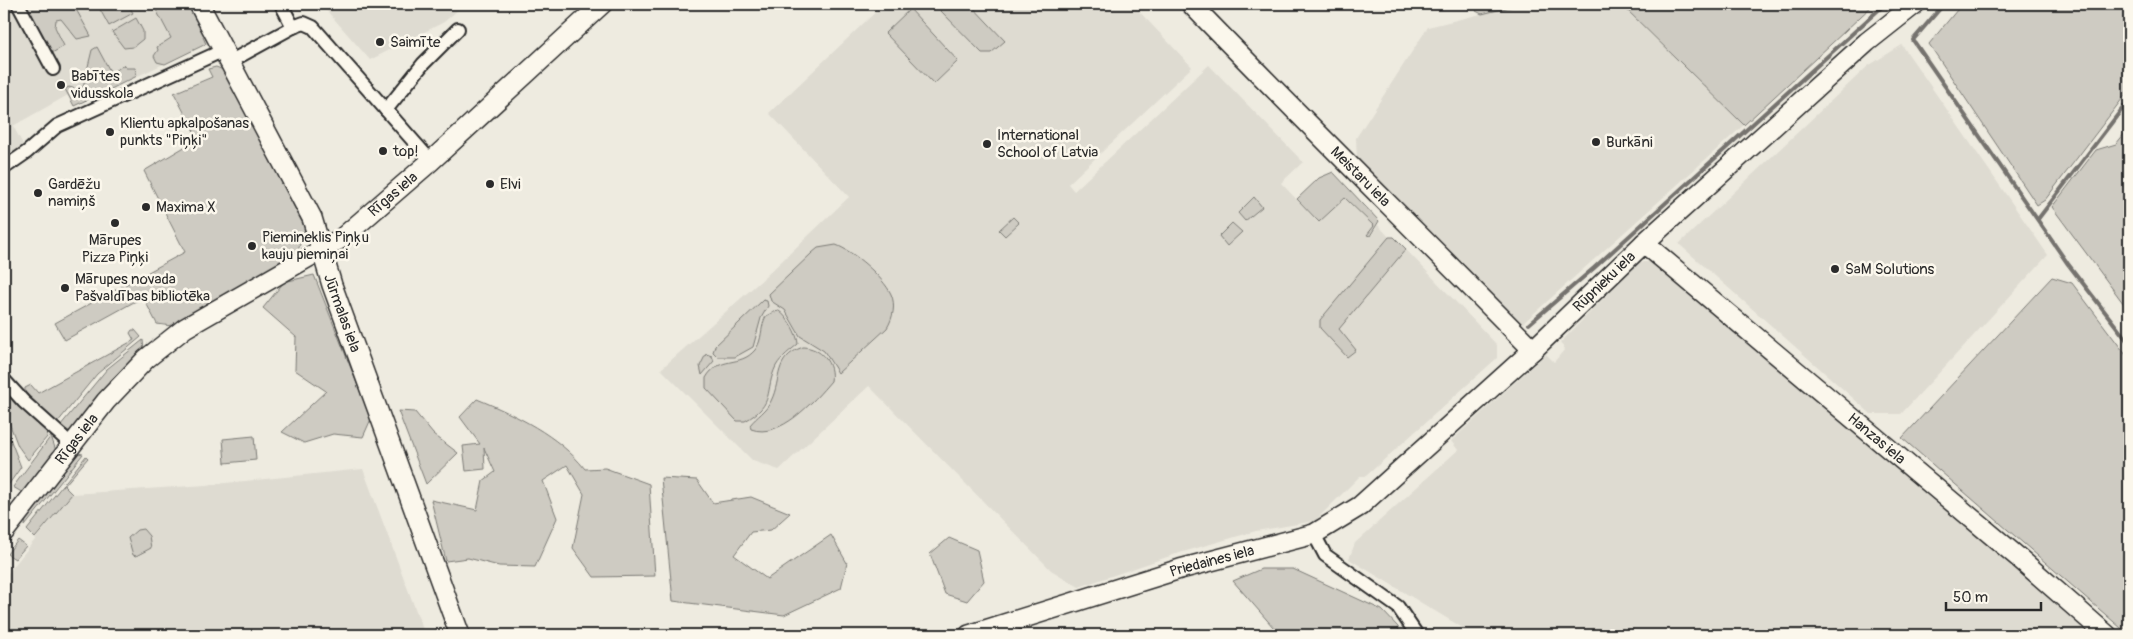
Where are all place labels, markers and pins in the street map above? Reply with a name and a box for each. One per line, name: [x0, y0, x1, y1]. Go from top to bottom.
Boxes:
place label: Saimīte: [390, 33, 441, 52]
marker: Saimīte: [374, 36, 386, 48]
place label: Babītes vidusskola: [70, 67, 134, 103]
marker: Babītes vidusskola: [55, 79, 67, 91]
place label: Klientu apkalpošanas punkts "Piņķi": [120, 114, 249, 150]
marker: Klientu apkalpošanas punkts "Piņķi": [104, 126, 116, 138]
place label: International School of Latvia: [997, 126, 1098, 162]
place label: Burkāni: [1606, 133, 1653, 152]
marker: Burkāni: [1590, 136, 1602, 148]
marker: International School of Latvia: [981, 138, 993, 150]
place label: top!: [392, 142, 419, 161]
marker: top!: [377, 145, 389, 157]
place label: Gardēžu namiņš: [48, 175, 101, 211]
place label: Elvi: [500, 175, 521, 194]
marker: Elvi: [484, 178, 496, 190]
marker: Gardēžu namiņš: [32, 187, 44, 199]
place label: Maxima X: [156, 198, 216, 217]
marker: Maxima X: [140, 201, 152, 213]
marker: Mārupes Pizza Piņķi: [109, 217, 121, 229]
place label: Piemineklis Piņķu kauju piemiņai: [262, 228, 369, 264]
place label: Mārupes Pizza Piņķi: [82, 231, 149, 267]
marker: Piemineklis Piņķu kauju piemiņai: [246, 240, 258, 252]
place label: SaM Solutions: [1845, 260, 1935, 279]
marker: SaM Solutions: [1829, 263, 1841, 275]
place label: Mārupes novada Pašvaldības bibliotēka: [75, 270, 210, 306]
marker: Mārupes novada Pašvaldības bibliotēka: [59, 282, 71, 294]

